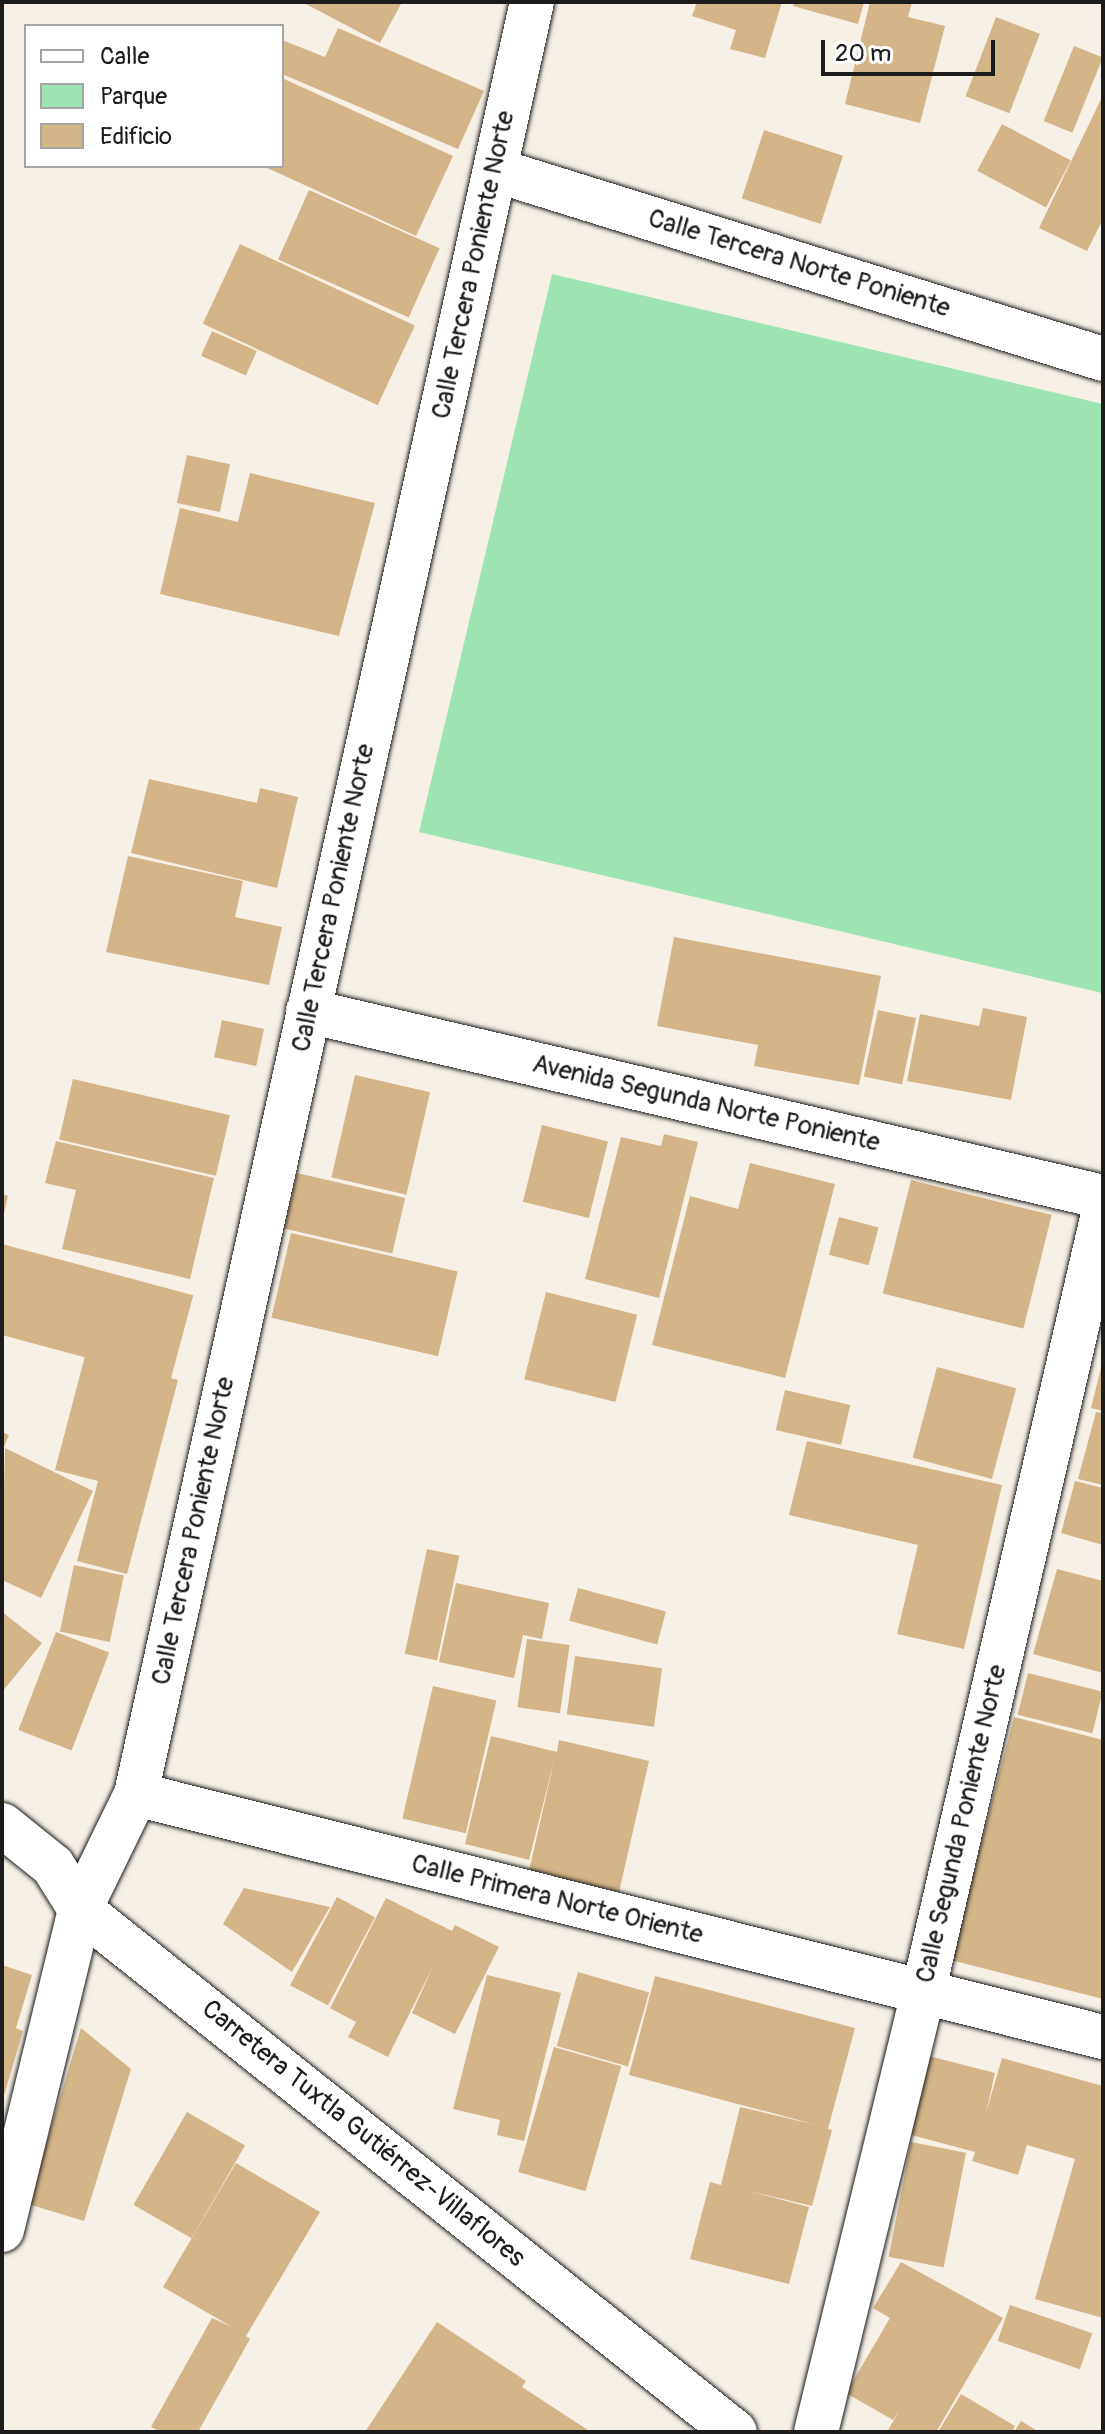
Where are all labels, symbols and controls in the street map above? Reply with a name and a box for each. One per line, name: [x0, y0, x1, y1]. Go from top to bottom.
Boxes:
legend: [24, 24, 284, 168]
scale bar: [825, 24, 999, 74]
text: 20 m: [835, 39, 891, 68]
text: Calle: [100, 42, 149, 71]
text: Parque: [100, 82, 167, 111]
street label: Calle Tercera Poniente Norte: [426, 108, 522, 422]
text: Edificio: [100, 122, 172, 151]
street label: Calle Tercera Norte Poniente: [644, 203, 954, 325]
street label: Calle Tercera Poniente Norte: [286, 741, 382, 1055]
street label: Avenida Segunda Norte Poniente: [529, 1049, 883, 1159]
street label: Calle Tercera Poniente Norte: [146, 1374, 242, 1688]
street label: Calle Segunda Poniente Norte: [910, 1662, 1014, 1986]
street label: Calle Primera Norte Oriente: [408, 1849, 706, 1951]
street label: Carretera Tuxtla Gutiérrez-Villaflores: [195, 1994, 531, 2274]

